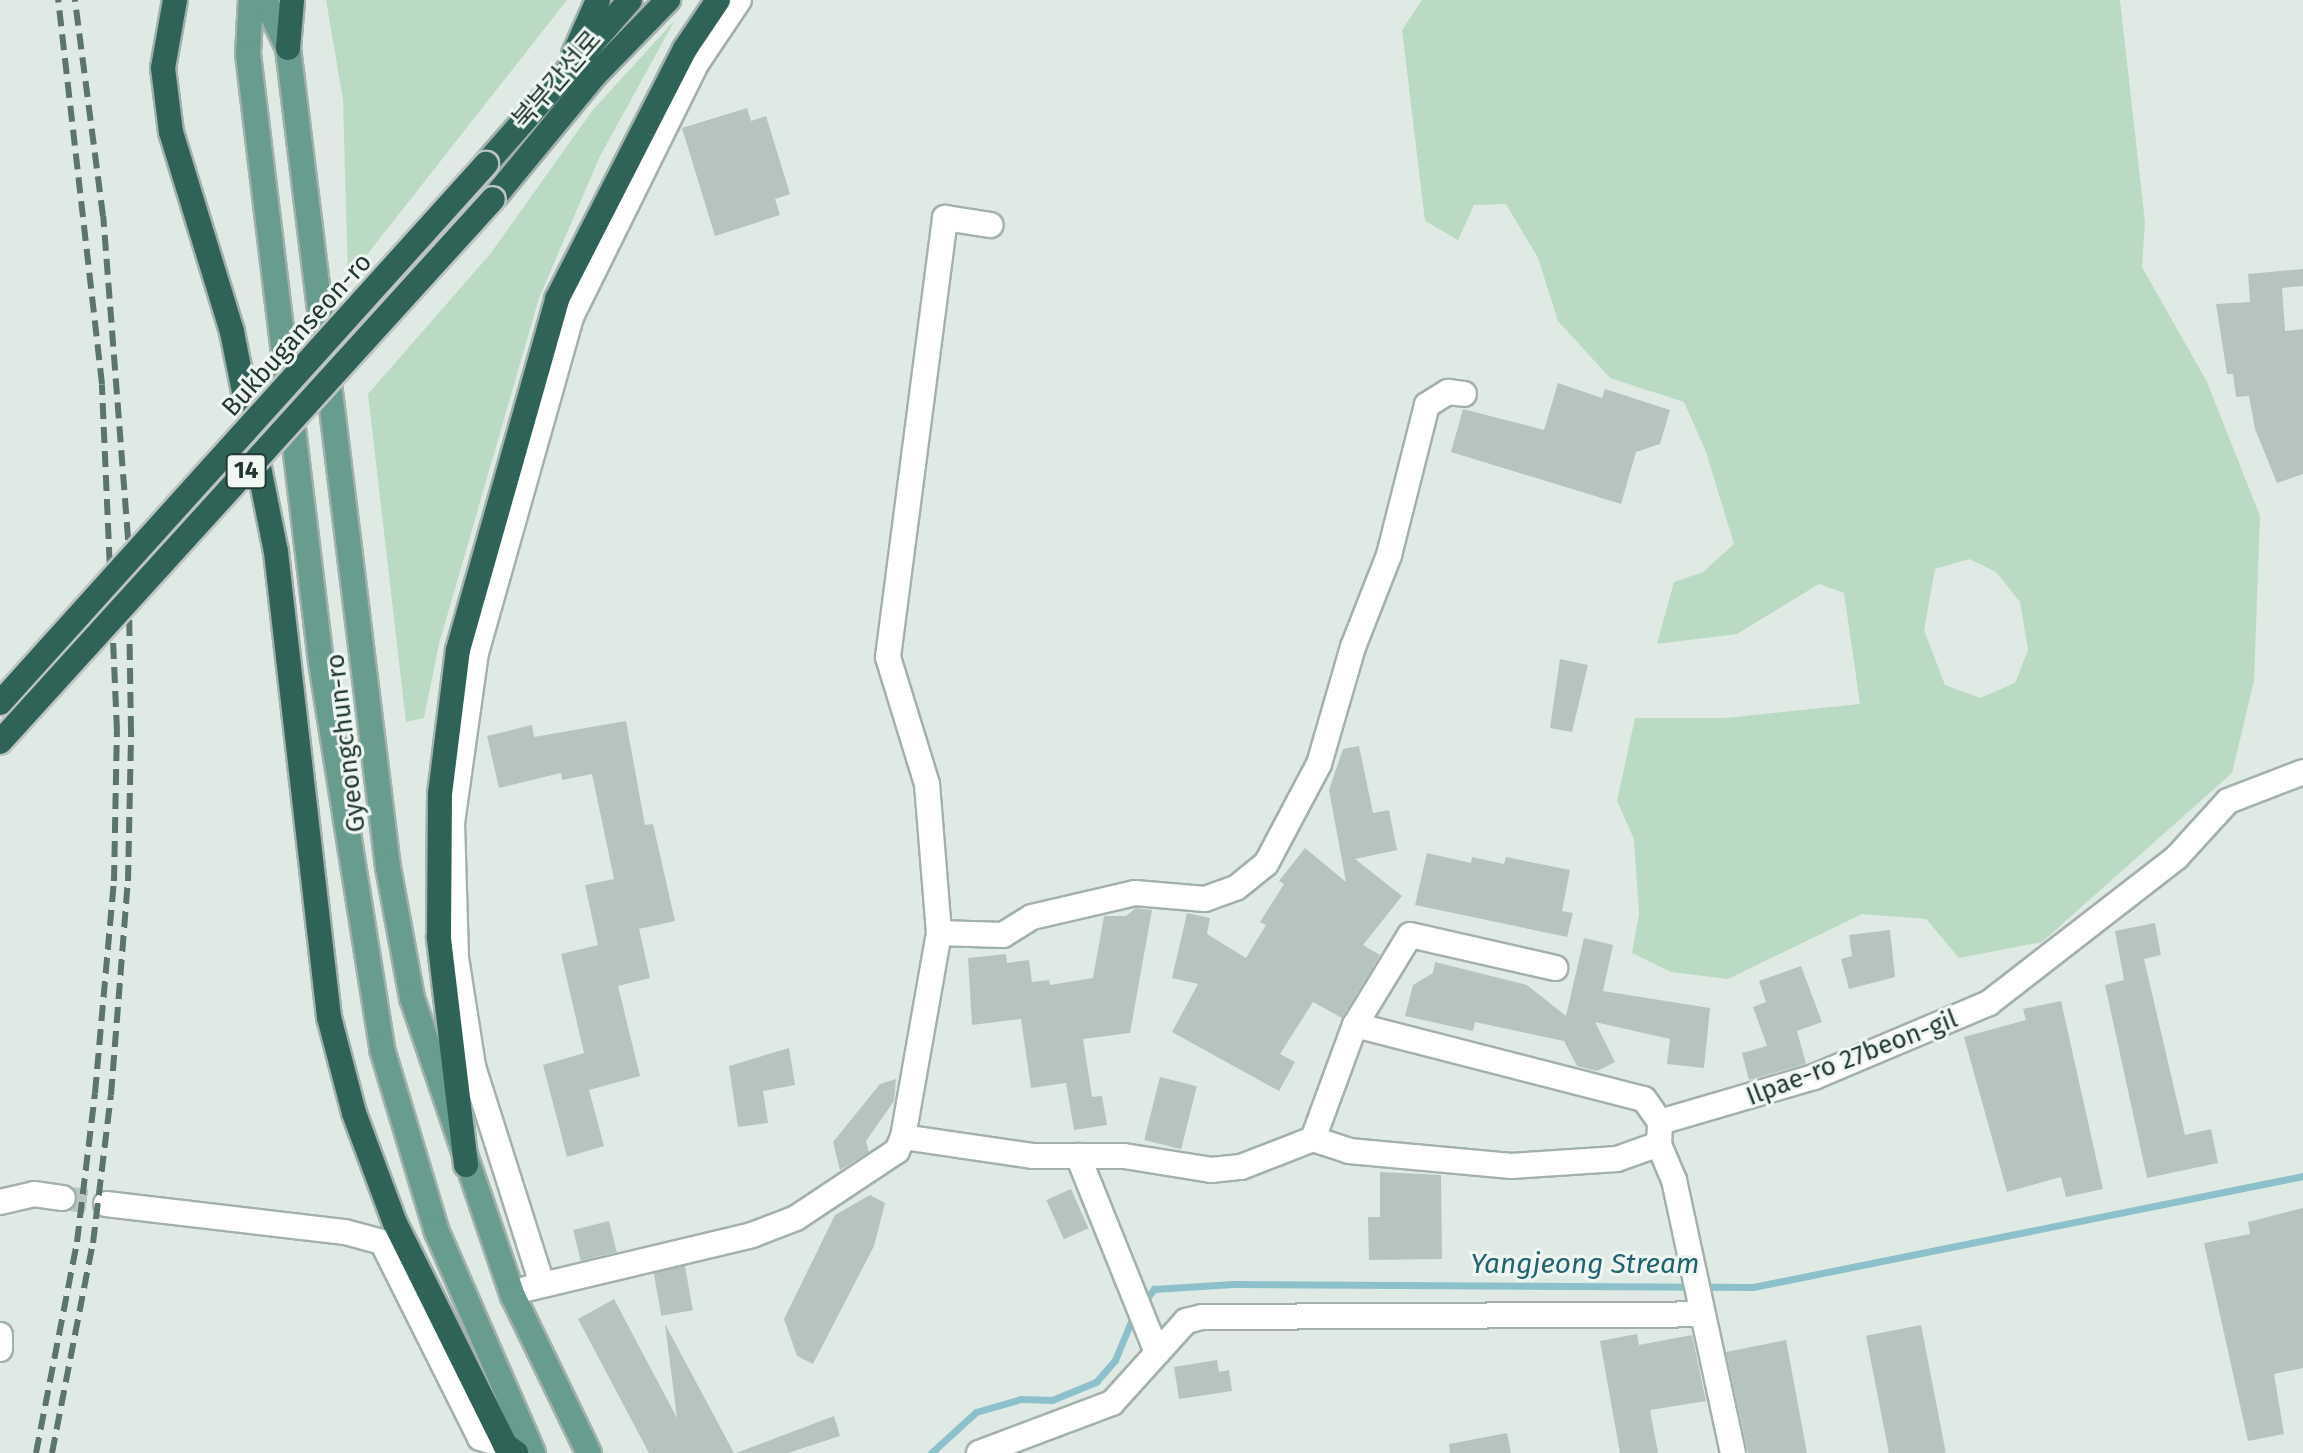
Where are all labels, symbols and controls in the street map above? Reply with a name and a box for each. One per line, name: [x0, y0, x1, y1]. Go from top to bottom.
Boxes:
street label: 북부간선로: [506, 25, 608, 135]
street label: Bukbuganseon-ro: [216, 247, 378, 423]
road number: 14: [224, 451, 268, 491]
street label: Gyeongchun-ro: [320, 652, 372, 834]
street label: Ilpae-ro 27beon-gil: [1742, 1003, 1962, 1113]
water label: Yangjeong Stream: [1470, 1247, 1700, 1281]

